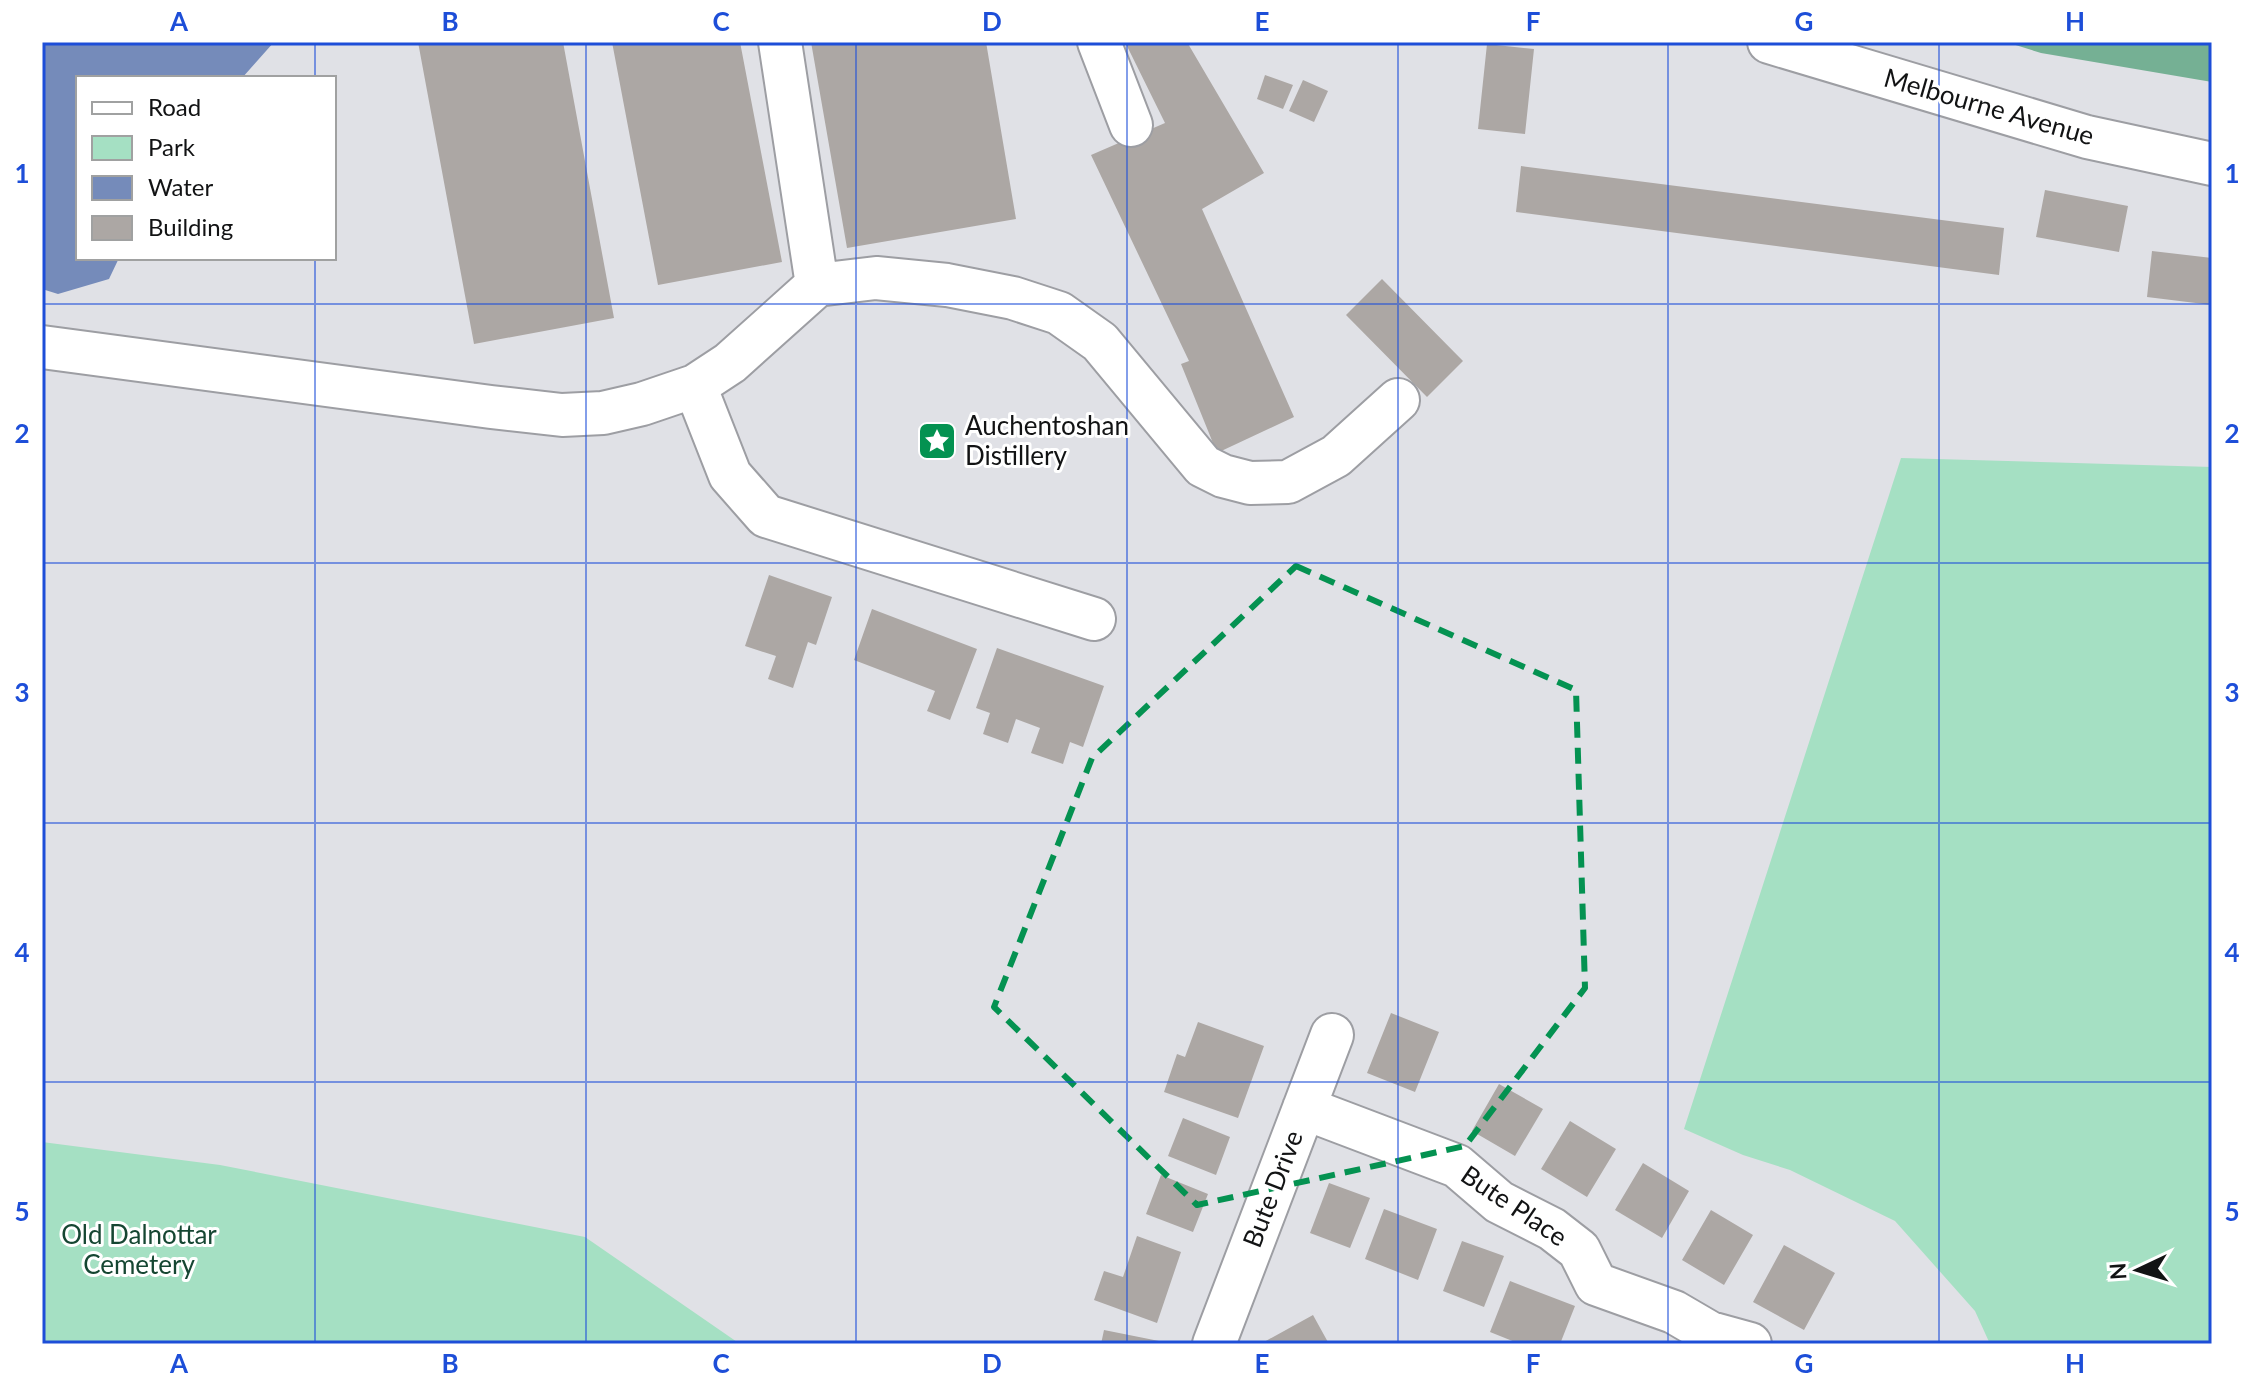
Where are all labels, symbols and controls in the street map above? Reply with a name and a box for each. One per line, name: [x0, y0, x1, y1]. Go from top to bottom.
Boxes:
text: A: [169, 5, 189, 37]
text: B: [441, 5, 459, 37]
text: C: [712, 5, 730, 37]
text: D: [982, 5, 1002, 37]
text: E: [1255, 5, 1269, 37]
text: F: [1526, 5, 1540, 37]
text: G: [1795, 5, 1813, 37]
text: H: [2065, 5, 2085, 37]
street label: Melbourne Avenue: [1881, 61, 2098, 151]
legend: [76, 76, 336, 260]
text: Road: [148, 92, 201, 121]
text: Park: [148, 132, 196, 161]
text: 1: [14, 157, 30, 189]
text: 1: [2224, 157, 2240, 189]
text: Water: [148, 172, 213, 201]
text: Building: [148, 212, 233, 241]
place label: Auchentoshan Distillery: [965, 409, 1129, 471]
text: 2: [14, 417, 30, 449]
text: 2: [2224, 417, 2240, 449]
place icon: Auchentoshan Distillery: [916, 420, 958, 462]
text: 3: [14, 676, 30, 708]
text: 3: [2224, 676, 2240, 708]
text: 4: [14, 936, 30, 968]
text: 4: [2224, 936, 2240, 968]
street label: Bute Drive: [1235, 1126, 1309, 1252]
street label: Bute Place: [1455, 1158, 1574, 1252]
text: 5: [14, 1195, 30, 1227]
text: 5: [2224, 1195, 2240, 1227]
park label: Old Dalnottar Cemetery: [61, 1218, 217, 1280]
north arrow: [2098, 1230, 2178, 1310]
text: N: [2103, 1262, 2132, 1281]
text: A: [169, 1347, 189, 1379]
text: B: [441, 1347, 459, 1379]
text: C: [712, 1347, 730, 1379]
text: D: [982, 1347, 1002, 1379]
text: E: [1255, 1347, 1269, 1379]
text: F: [1526, 1347, 1540, 1379]
text: G: [1795, 1347, 1813, 1379]
text: H: [2065, 1347, 2085, 1379]

